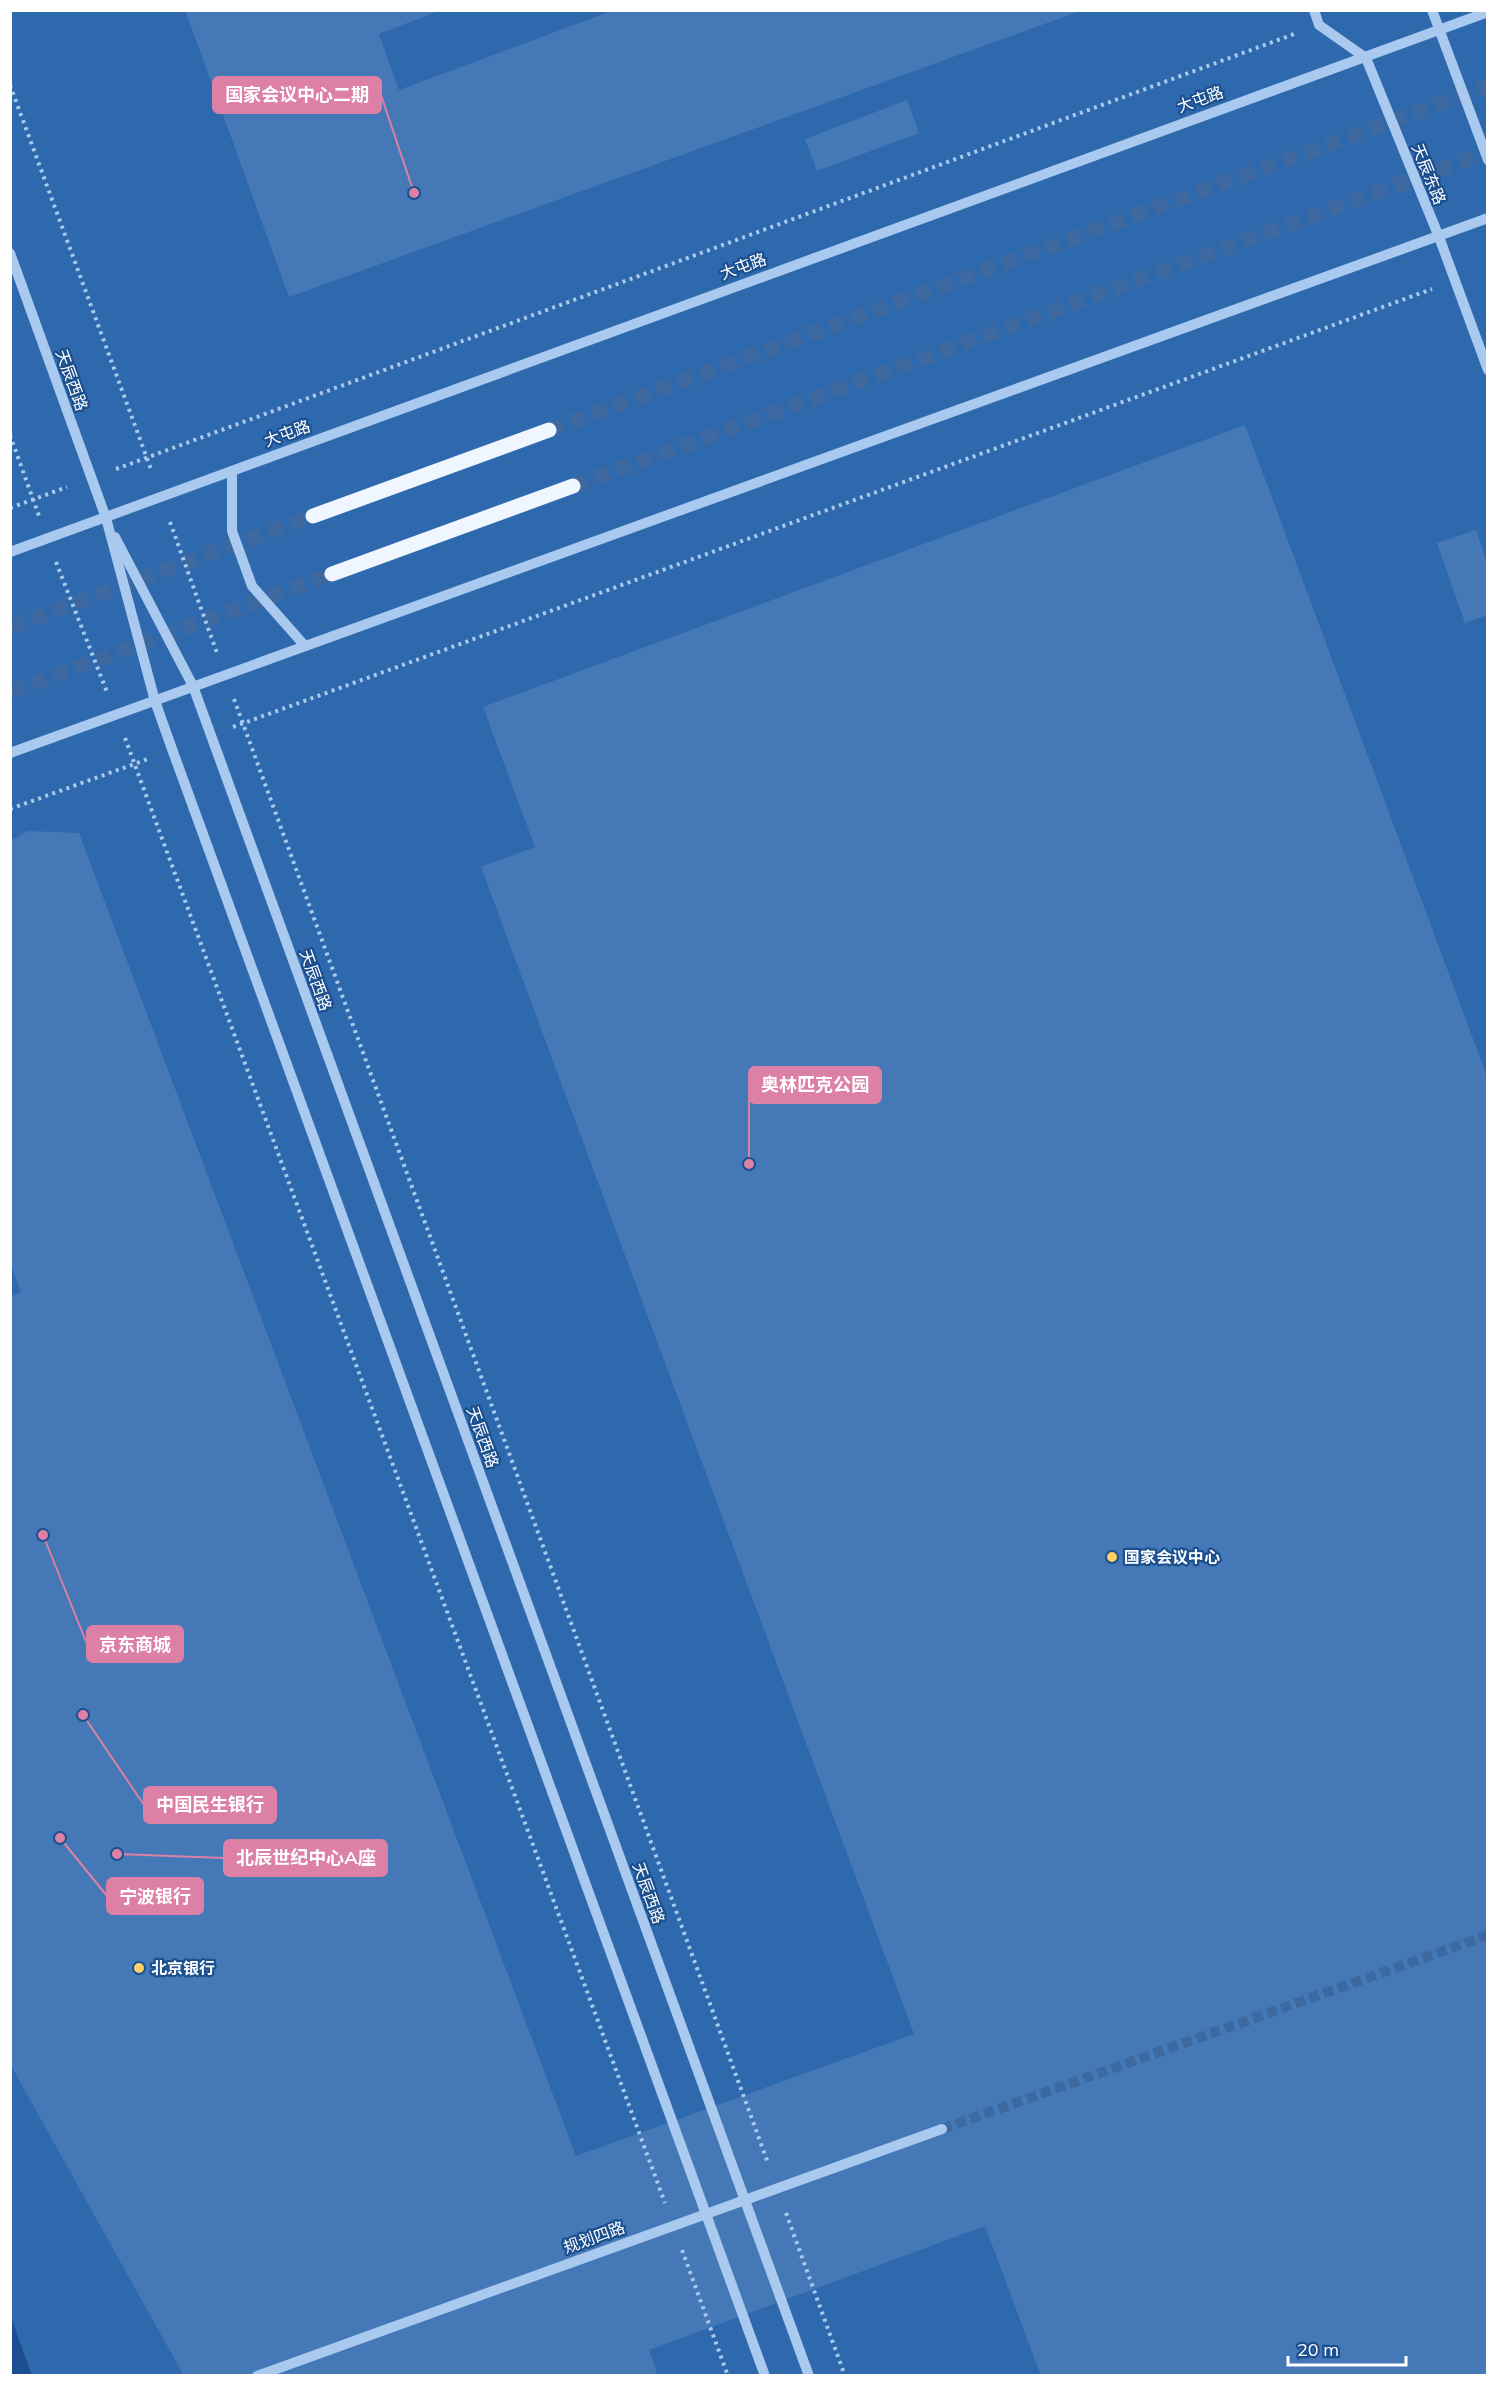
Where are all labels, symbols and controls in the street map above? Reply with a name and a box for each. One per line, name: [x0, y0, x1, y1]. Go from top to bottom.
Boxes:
callout: 国家会议中心二期: [213, 77, 381, 113]
street label: 大屯路: [1174, 81, 1226, 117]
text: 国家会议中心二期: [225, 83, 369, 106]
street label: 天辰东路: [1408, 141, 1450, 207]
street label: 大屯路: [717, 248, 769, 284]
street label: 天辰西路: [52, 347, 92, 413]
street label: 大屯路: [261, 415, 313, 451]
street label: 天辰西路: [296, 947, 336, 1013]
callout: 奥林匹克公园: [749, 1067, 881, 1103]
text: 奥林匹克公园: [761, 1073, 869, 1096]
street label: 天辰西路: [463, 1404, 503, 1470]
place label: 国家会议中心: [1124, 1547, 1220, 1567]
marker: 国家会议中心: [1105, 1550, 1119, 1564]
callout: 京东商城: [87, 1626, 183, 1662]
text: 京东商城: [99, 1633, 171, 1656]
callout: 中国民生银行: [144, 1787, 276, 1823]
text: 中国民生银行: [156, 1793, 264, 1816]
callout: 北辰世纪中心A座: [224, 1840, 387, 1876]
text: 北辰世纪中心A座: [236, 1846, 376, 1869]
street label: 天辰西路: [629, 1860, 669, 1926]
callout: 宁波银行: [107, 1878, 203, 1914]
text: 宁波银行: [119, 1885, 191, 1908]
place label: 北京银行: [151, 1958, 215, 1978]
marker: 北京银行: [132, 1961, 146, 1975]
street label: 规划四路: [561, 2217, 627, 2257]
scale bar: [1288, 2329, 1406, 2367]
text: 20 m: [1297, 2338, 1339, 2361]

